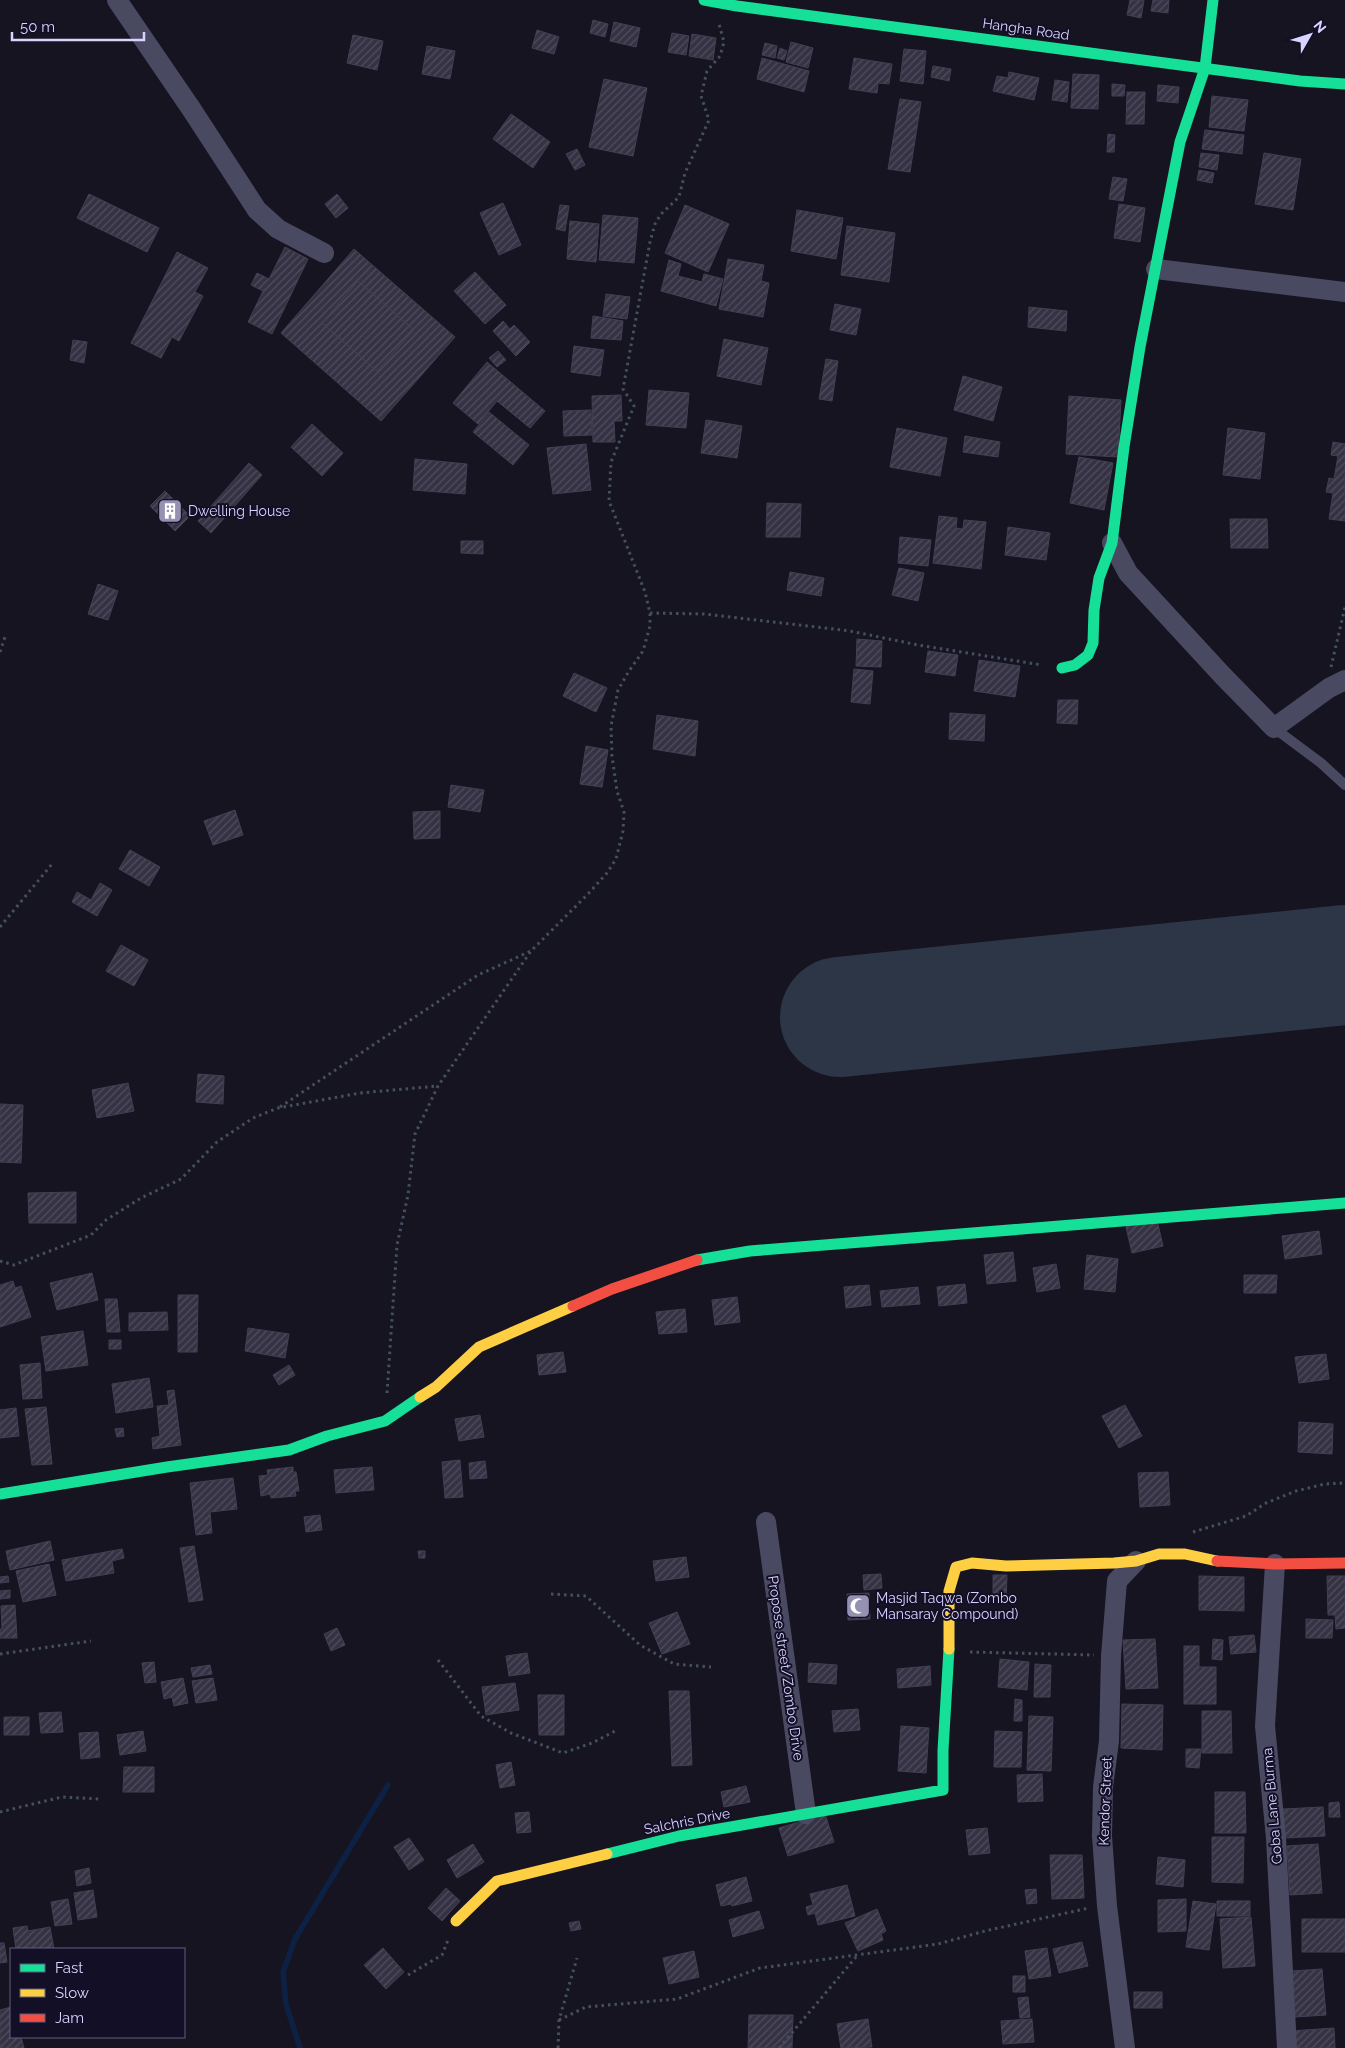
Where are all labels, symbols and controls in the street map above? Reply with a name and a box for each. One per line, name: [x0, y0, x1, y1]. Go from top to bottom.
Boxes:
scale bar: [12, 10, 145, 42]
north arrow: [1285, 10, 1335, 60]
street label: Hangha Road: [981, 15, 1071, 43]
text: 50 m: [20, 18, 55, 36]
text: N: [1311, 18, 1330, 36]
building icon: Dwelling House: [157, 498, 183, 524]
place label: Dwelling House: [188, 503, 290, 519]
street label: Propose street/Zombo Drive: [765, 1574, 807, 1762]
place label: Masjid Taqwa (Zombo Mansaray Compound): [876, 1590, 1018, 1622]
mosque icon: Masjid Taqwa (Zombo Mansaray Compound): [845, 1593, 871, 1619]
street label: Goba Lane Burma: [1259, 1747, 1285, 1865]
street label: Kendor Street: [1095, 1756, 1115, 1846]
street label: Salchris Drive: [643, 1805, 731, 1837]
legend: [10, 1948, 185, 2038]
text: Fast: [55, 1959, 83, 1977]
text: Slow: [55, 1984, 89, 2002]
text: Jam: [55, 2009, 84, 2027]

